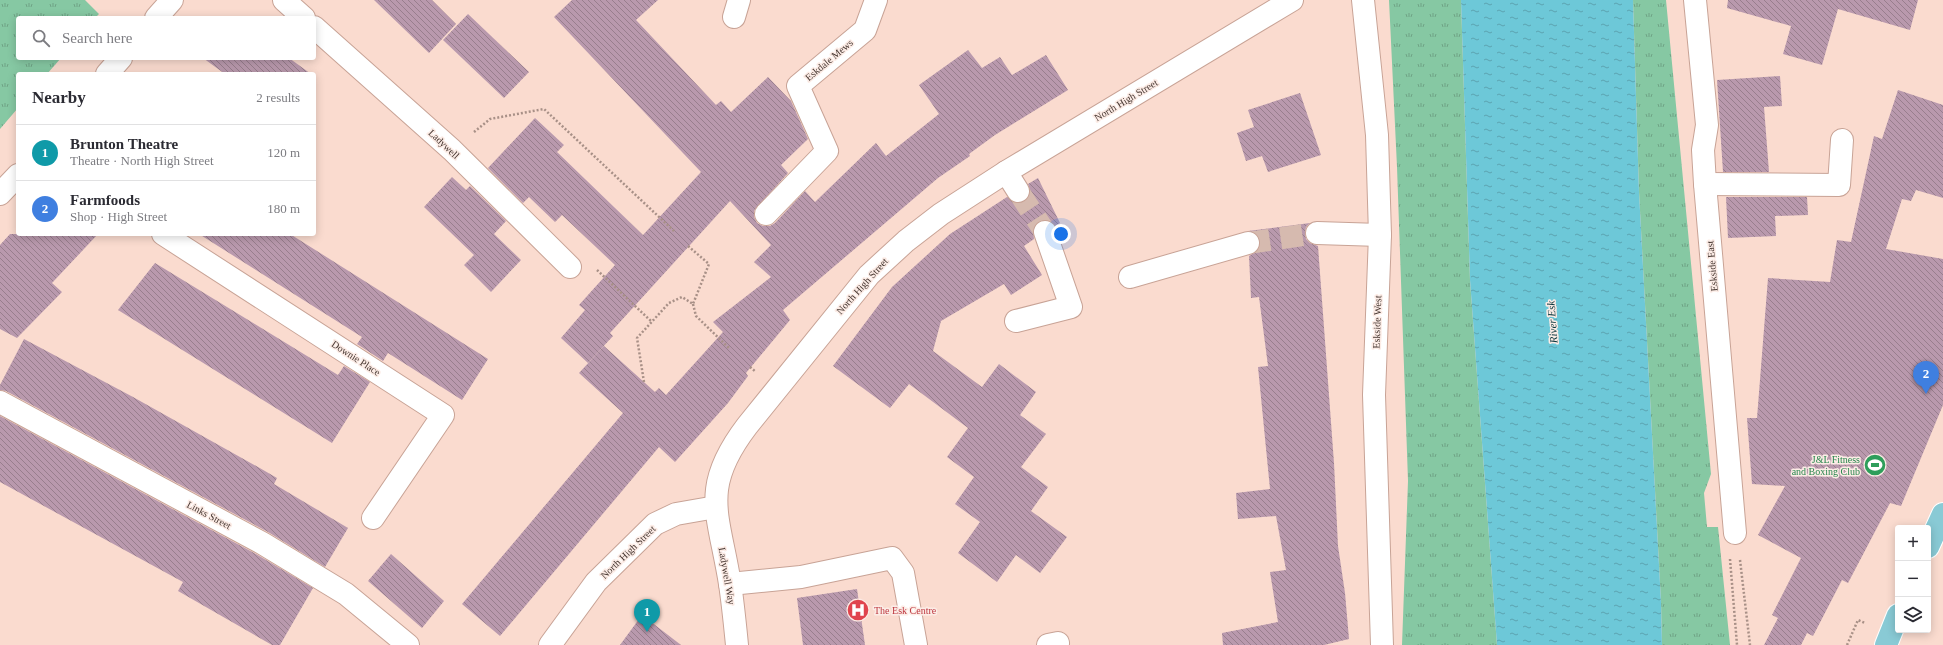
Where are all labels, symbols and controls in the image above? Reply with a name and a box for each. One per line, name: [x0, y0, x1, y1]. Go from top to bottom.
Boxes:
search box: [16, 16, 316, 60]
icon: search: [30, 27, 52, 49]
text: Search here: [62, 30, 132, 46]
street label: Eskdale Mews: [803, 37, 855, 83]
street label: North High Street: [1092, 77, 1160, 123]
text: Nearby: [32, 88, 86, 107]
text: 2 results: [256, 90, 300, 105]
street label: Ladywell: [426, 127, 462, 161]
text: Brunton Theatre: [70, 136, 178, 152]
text: 1: [42, 145, 48, 160]
text: 120 m: [267, 145, 300, 160]
text: Theatre · North High Street: [70, 153, 214, 168]
text: Farmfoods: [70, 192, 140, 208]
text: 2: [42, 201, 48, 216]
text: 180 m: [267, 201, 300, 216]
text: Shop · High Street: [70, 209, 167, 224]
your location: [1051, 224, 1071, 244]
street label: Eskside East: [1704, 240, 1720, 292]
street label: North High Street: [834, 256, 890, 316]
street label: Eskside West: [1371, 295, 1383, 349]
water label: River Esk: [1544, 299, 1560, 345]
street label: Downie Place: [330, 338, 383, 378]
pin: 2: [1913, 361, 1939, 394]
sports icon: J&L Fitness and Boxing Club: [1862, 452, 1888, 478]
place label: J&L Fitness and Boxing Club: [1792, 454, 1860, 477]
street label: Links Street: [185, 499, 233, 531]
street label: North High Street: [598, 523, 658, 581]
map controls: [1895, 525, 1931, 633]
button: +: [1895, 525, 1931, 561]
street label: Ladywell Way: [717, 546, 737, 606]
button: −: [1895, 561, 1931, 597]
hospital icon: The Esk Centre: [845, 597, 871, 623]
button: layers: [1895, 597, 1931, 633]
pin: 1: [634, 599, 660, 632]
place label: The Esk Centre: [874, 605, 937, 616]

